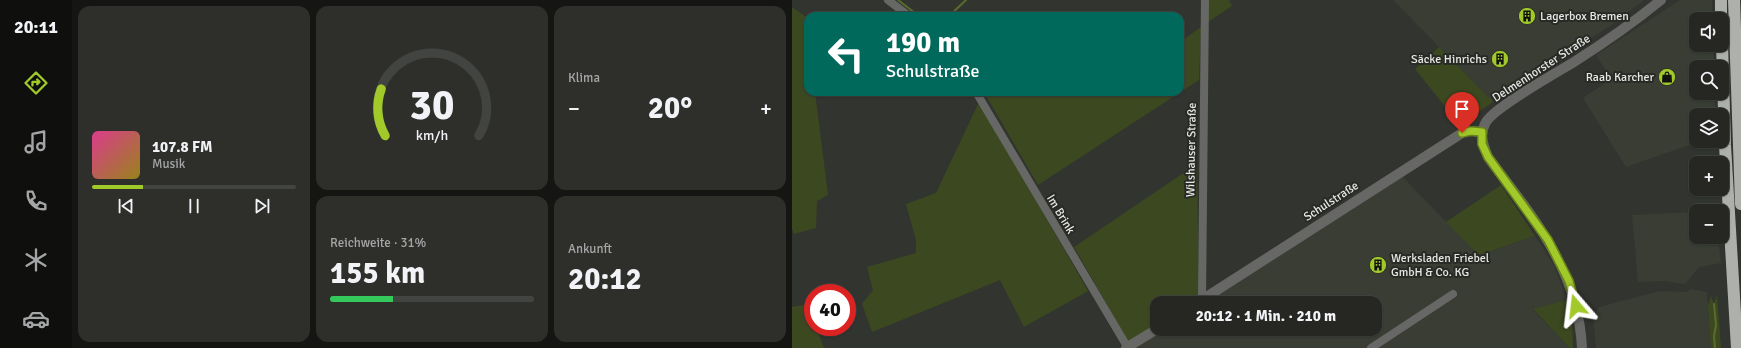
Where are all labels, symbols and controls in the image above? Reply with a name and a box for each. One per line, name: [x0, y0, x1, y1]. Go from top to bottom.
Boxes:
building icon: Lagerbox Bremen: [1517, 6, 1537, 26]
place label: Lagerbox Bremen: [1540, 9, 1629, 24]
map controls: [1689, 12, 1729, 244]
button: sound: [1689, 12, 1729, 52]
text: 20:11: [14, 16, 58, 38]
text: 190 m: [886, 26, 960, 60]
icon: left: [820, 28, 872, 80]
street label: Delmenhorster Straße: [1489, 31, 1593, 106]
building icon: Säcke Hinrichs: [1490, 49, 1510, 69]
place label: Säcke Hinrichs: [1411, 52, 1487, 67]
text: Schulstraße: [886, 60, 980, 82]
button: search: [1689, 60, 1729, 100]
shop icon: Raab Karcher: [1657, 67, 1677, 87]
icon: directions: [22, 69, 50, 97]
text: Klima: [568, 70, 600, 86]
place label: Raab Karcher: [1586, 70, 1655, 85]
text: 30: [410, 80, 454, 131]
text: 20°: [648, 90, 692, 127]
pin: [1445, 92, 1479, 133]
text: −: [568, 95, 580, 122]
text: +: [760, 95, 772, 122]
icon: arrive: [1451, 98, 1473, 120]
street label: Wilshauser Straße: [1183, 103, 1200, 197]
button: layers: [1689, 108, 1729, 148]
text: km/h: [416, 126, 448, 143]
icon: music: [22, 128, 50, 156]
text: 107.8 FM: [152, 138, 213, 156]
text: Musik: [152, 156, 185, 172]
button: +: [1689, 156, 1729, 196]
street label: Schulstraße: [1301, 178, 1362, 225]
icon: phone: [22, 187, 50, 215]
street label: Im Brink: [1043, 192, 1078, 237]
icon: previous: [115, 195, 137, 217]
icon: pause: [183, 195, 205, 217]
icon: next: [251, 195, 273, 217]
button: −: [1689, 204, 1729, 244]
text: Reichweite · 31%: [330, 235, 426, 251]
text: Ankunft: [568, 241, 612, 257]
icon: climate: [22, 246, 50, 274]
place label: Werksladen Friebel GmbH & Co. KG: [1391, 251, 1490, 280]
text: 155 km: [330, 255, 425, 292]
building icon: Werksladen Friebel GmbH & Co. KG: [1368, 255, 1388, 275]
text: 20:12: [568, 261, 642, 298]
speed limit sign: 40: [804, 284, 856, 336]
position arrow: [1555, 285, 1597, 327]
icon: car: [22, 305, 50, 333]
text: 20:12 · 1 Min. · 210 m: [1196, 307, 1336, 325]

